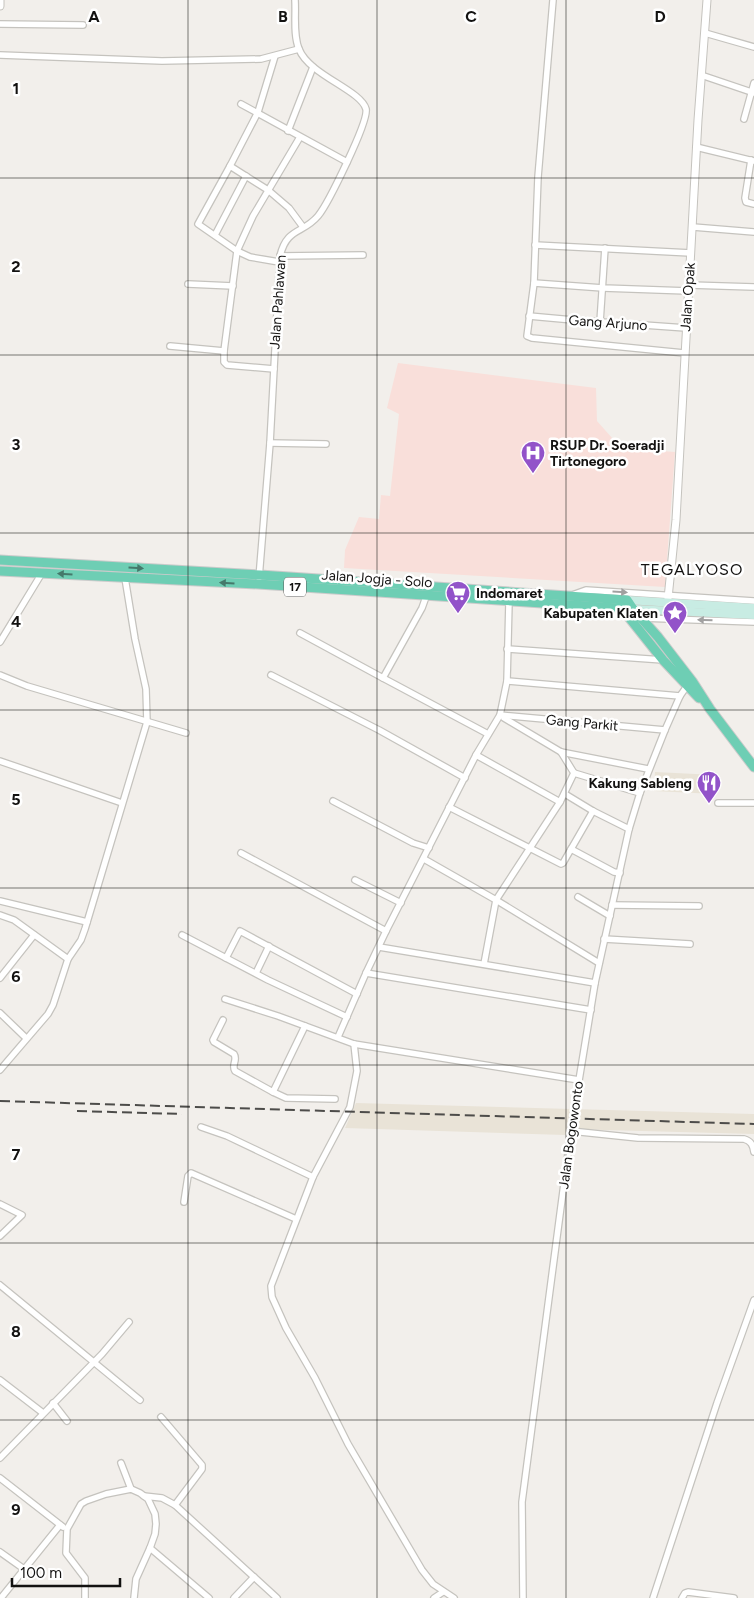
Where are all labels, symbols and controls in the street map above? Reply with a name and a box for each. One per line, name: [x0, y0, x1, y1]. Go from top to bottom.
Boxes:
text: A: [88, 7, 100, 26]
text: B: [278, 7, 288, 26]
text: C: [465, 7, 477, 26]
text: D: [654, 7, 666, 26]
text: 1: [13, 79, 19, 98]
street label: Jalan Pahlawan: [266, 254, 290, 350]
text: 2: [11, 257, 21, 276]
street label: Jalan Opak: [677, 262, 699, 332]
street label: Gang Arjuno: [568, 312, 648, 334]
text: 3: [12, 435, 21, 454]
place label: RSUP Dr. Soeradji Tirtonegoro: [550, 437, 664, 470]
hospital icon: RSUP Dr. Soeradji Tirtonegoro: [520, 440, 546, 474]
district label: TEGALYOSO: [641, 560, 743, 579]
one-way arrow: [128, 564, 144, 572]
street label: Jalan Jogja - Solo: [321, 567, 433, 591]
one-way arrow: [56, 569, 72, 577]
one-way arrow: [219, 578, 235, 586]
road number: 17: [284, 578, 306, 596]
supermarket icon: Indomaret: [445, 580, 471, 614]
place label: Indomaret: [476, 585, 543, 602]
one-way arrow: [612, 588, 628, 596]
place icon: Kabupaten Klaten: [662, 600, 688, 634]
place label: Kabupaten Klaten: [543, 605, 658, 622]
text: 4: [11, 612, 21, 631]
one-way arrow: [697, 616, 713, 624]
street label: Gang Parkit: [545, 711, 619, 735]
restaurant icon: Kakung Sableng: [696, 770, 722, 804]
place label: Kakung Sableng: [589, 775, 692, 792]
text: 5: [11, 790, 21, 809]
text: 6: [11, 967, 21, 986]
street label: Jalan Bogowonto: [555, 1080, 587, 1190]
text: 7: [12, 1145, 21, 1164]
text: 8: [11, 1322, 21, 1341]
text: 9: [11, 1500, 21, 1519]
scale bar: [12, 1556, 120, 1588]
text: 100 m: [20, 1564, 62, 1582]

